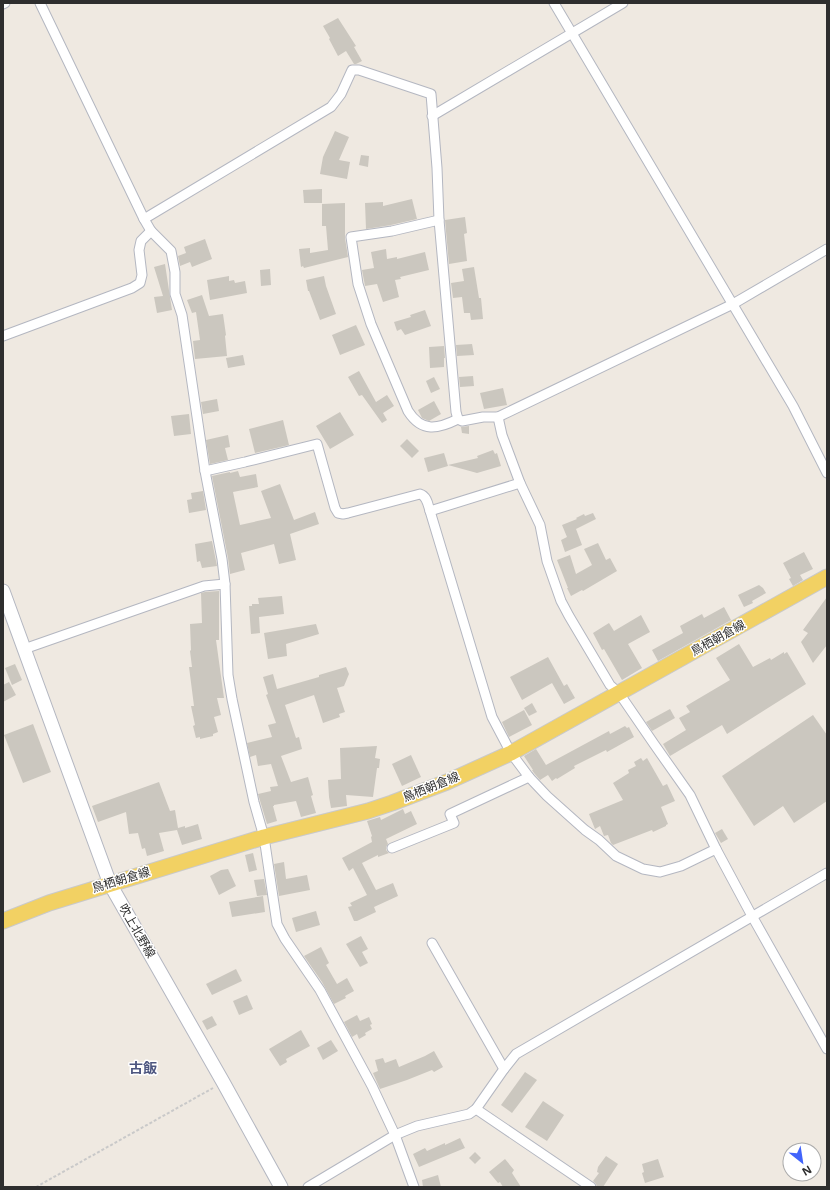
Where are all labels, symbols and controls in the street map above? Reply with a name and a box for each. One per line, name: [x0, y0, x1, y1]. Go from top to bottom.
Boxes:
street label: 鳥栖朝倉線: [687, 616, 748, 660]
street label: 鳥栖朝倉線: [400, 767, 462, 806]
street label: 鳥栖朝倉線: [90, 863, 152, 896]
street label: 吹上北野線: [115, 901, 160, 961]
district label: 古飯: [129, 1058, 157, 1077]
north arrow: [782, 1142, 822, 1182]
text: N: [800, 1162, 815, 1180]

